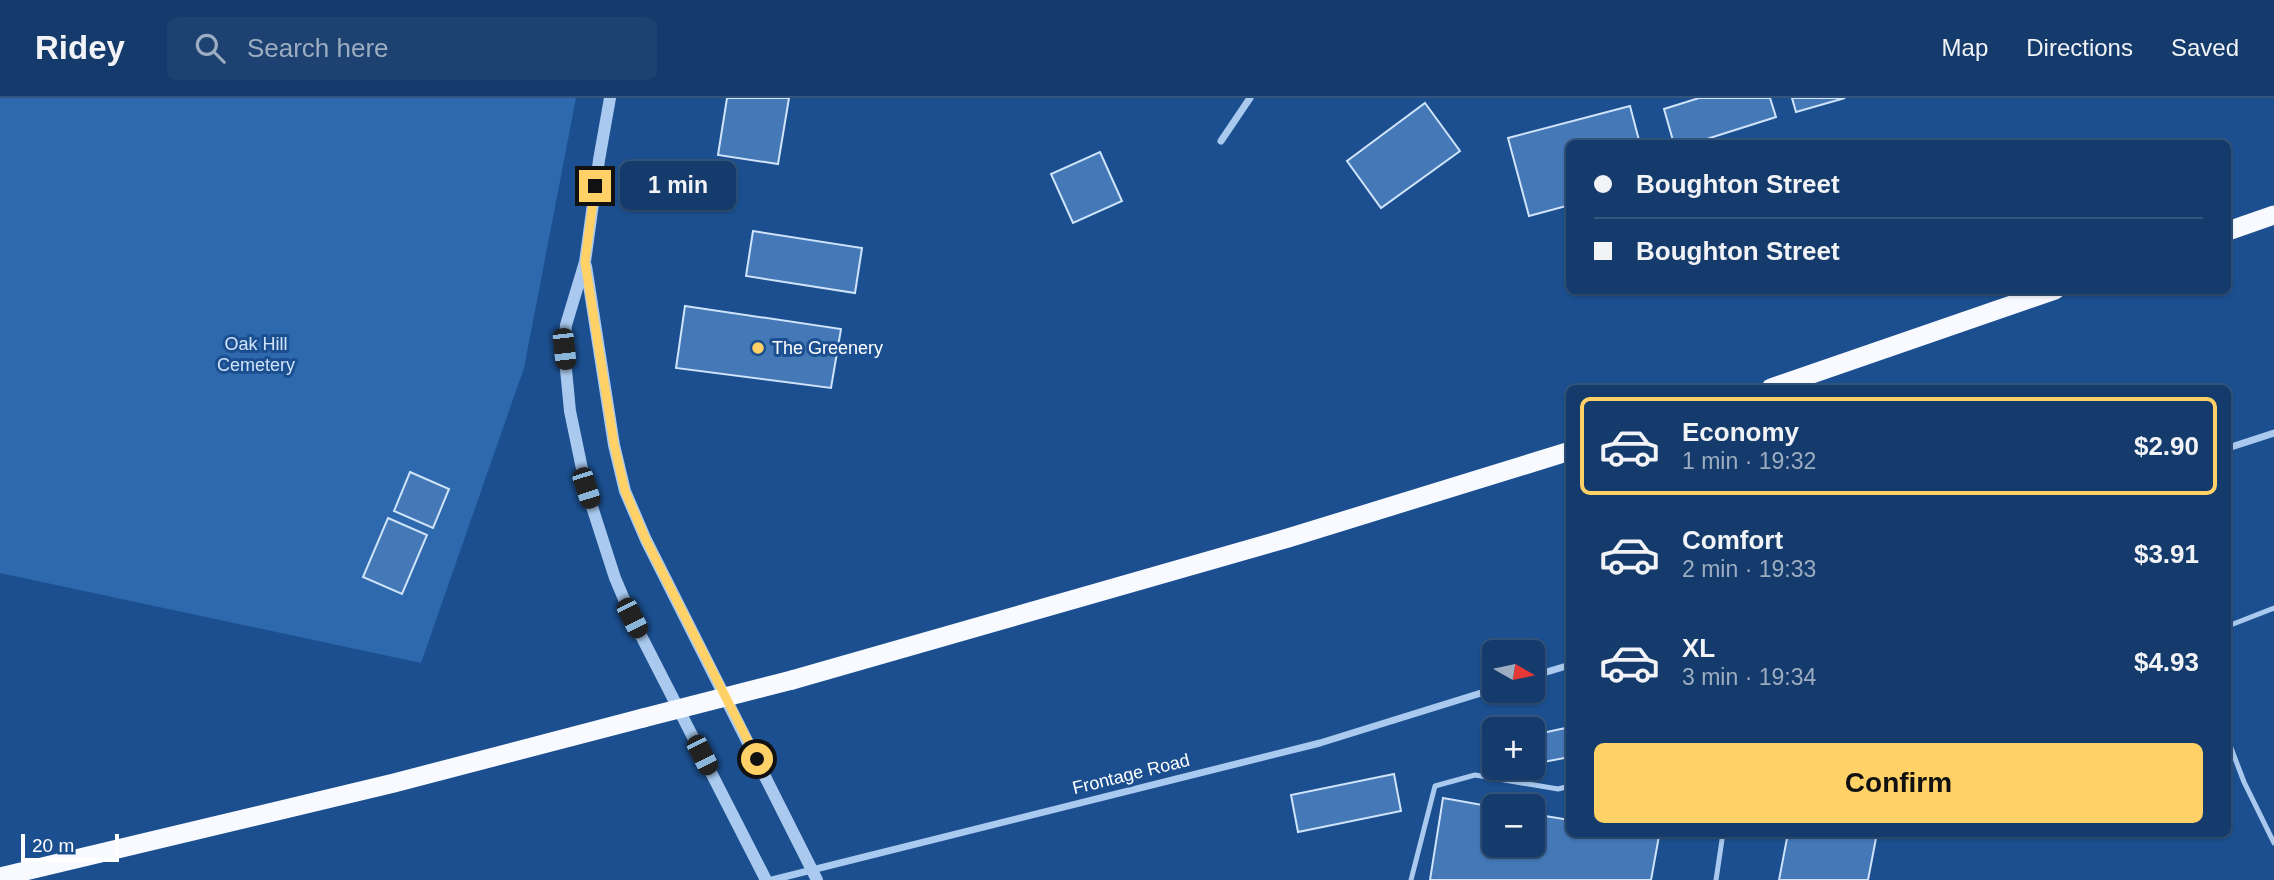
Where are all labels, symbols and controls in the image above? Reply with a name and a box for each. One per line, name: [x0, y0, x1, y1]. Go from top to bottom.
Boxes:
search box: [167, 17, 657, 80]
text: Ridey: [35, 29, 125, 66]
icon: search: [191, 29, 229, 67]
text: Search here: [247, 33, 389, 63]
text: Map: [1942, 34, 1988, 61]
text: Directions: [2026, 34, 2133, 61]
text: Saved: [2171, 34, 2239, 61]
callout: 1 min: [620, 162, 735, 210]
text: Boughton Street: [1636, 169, 1840, 199]
route end: [579, 170, 611, 202]
text: 1 min: [648, 172, 708, 198]
text: Boughton Street: [1636, 236, 1840, 266]
car: [552, 327, 577, 371]
park label: Oak Hill Cemetery: [217, 334, 295, 375]
place label: The Greenery: [772, 338, 883, 358]
marker: The Greenery: [750, 340, 766, 356]
icon: car: [1598, 415, 1661, 478]
text: Economy: [1682, 417, 1799, 447]
text: $2.90: [2134, 431, 2199, 461]
text: 1 min · 19:32: [1682, 448, 1816, 474]
car: [570, 465, 603, 511]
icon: car: [1598, 523, 1661, 586]
text: Comfort: [1682, 525, 1783, 555]
text: $3.91: [2134, 539, 2199, 569]
text: 2 min · 19:33: [1682, 556, 1816, 582]
car: [614, 595, 651, 641]
icon: car: [1598, 631, 1661, 694]
text: XL: [1682, 633, 1715, 663]
north arrow: [1482, 640, 1545, 704]
map controls: [1482, 640, 1545, 857]
text: $4.93: [2134, 647, 2199, 677]
text: 3 min · 19:34: [1682, 664, 1816, 690]
button: +: [1482, 717, 1545, 780]
car: [684, 732, 721, 778]
route start: [741, 743, 773, 775]
button: Confirm: [1594, 743, 2203, 823]
street label: Frontage Road: [1070, 750, 1192, 798]
button: −: [1482, 794, 1545, 857]
scale bar: [21, 831, 119, 863]
text: 20 m: [32, 835, 74, 856]

